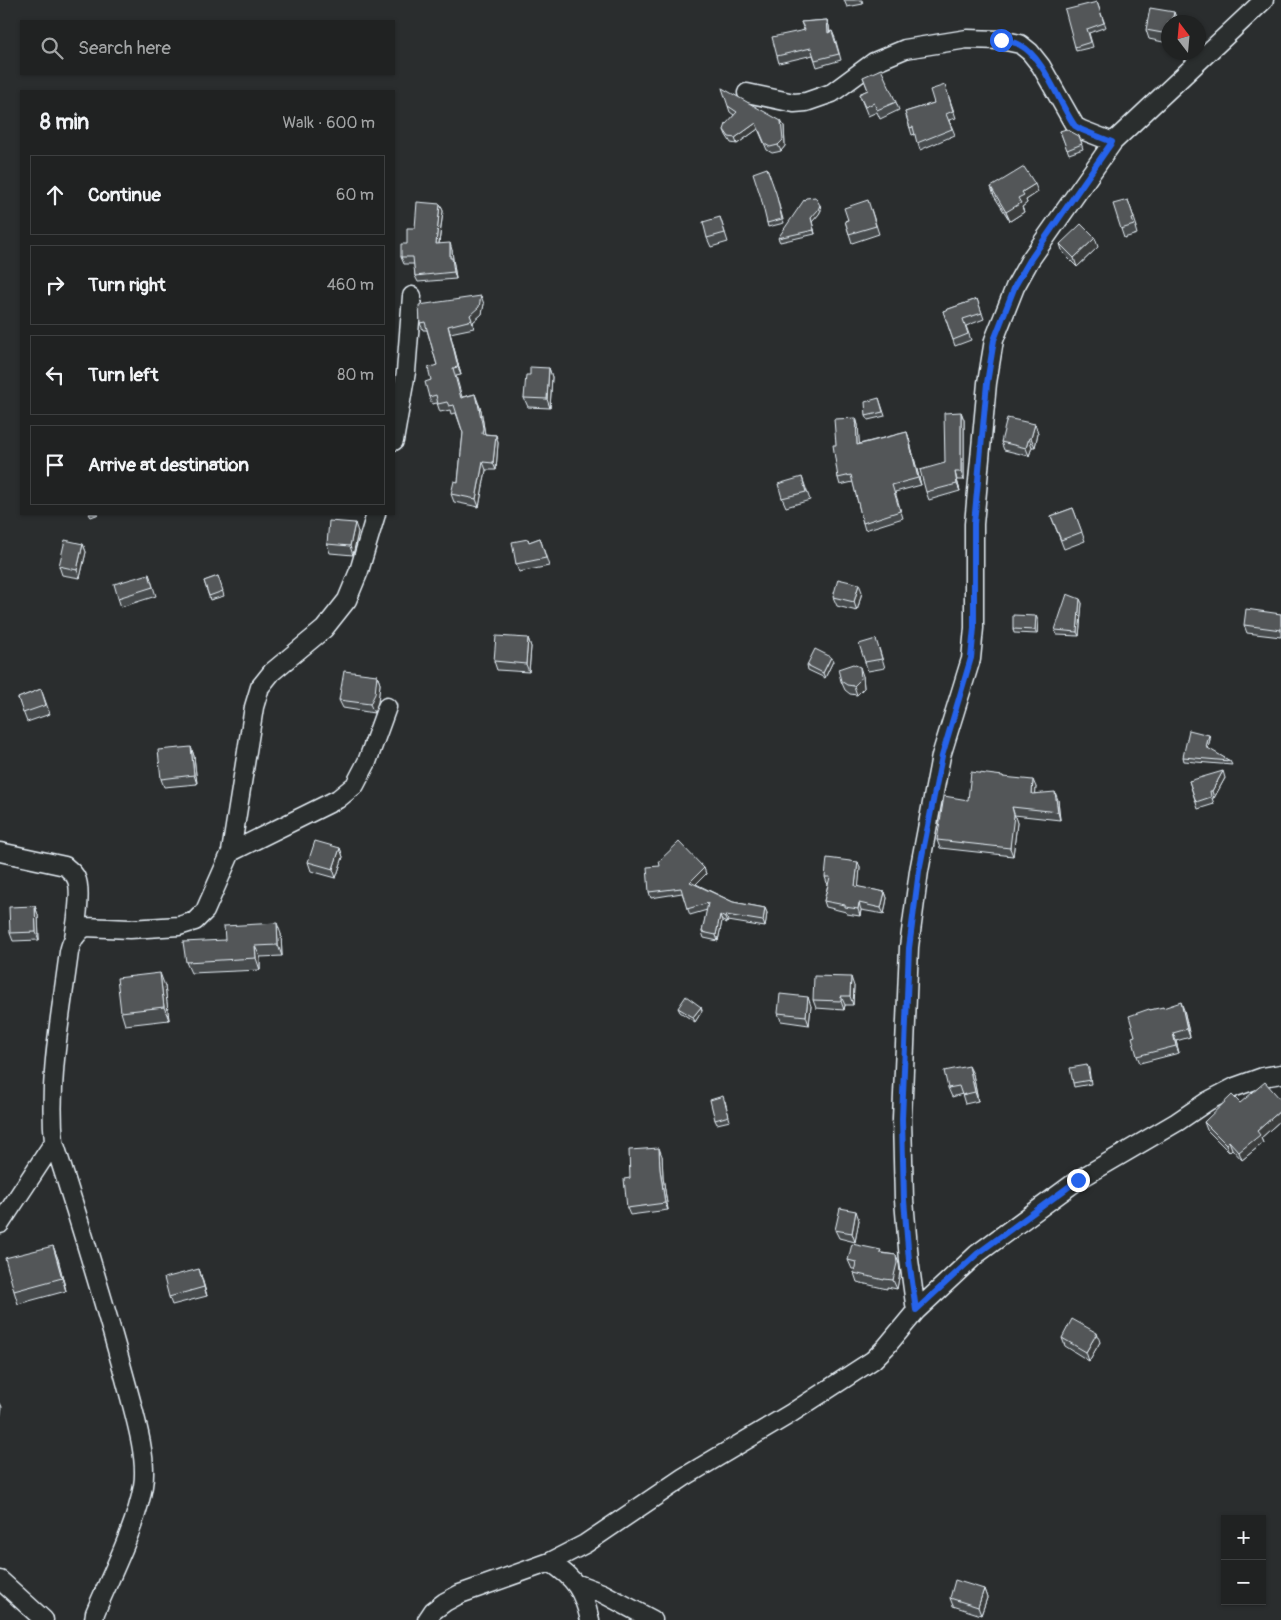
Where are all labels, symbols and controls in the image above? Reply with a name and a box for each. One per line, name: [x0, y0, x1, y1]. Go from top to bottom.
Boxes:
north arrow: [1161, 15, 1206, 60]
search box: [20, 20, 395, 75]
route start: [990, 29, 1013, 52]
icon: search: [38, 34, 66, 62]
text: Search here: [78, 36, 171, 60]
text: 8 min: [40, 109, 89, 136]
text: Walk · 600 m: [282, 113, 375, 133]
icon: ahead: [41, 181, 69, 209]
text: Continue: [88, 183, 161, 207]
text: 60 m: [336, 185, 374, 205]
icon: right: [41, 271, 69, 299]
text: Turn right: [88, 273, 166, 297]
text: 460 m: [327, 275, 374, 295]
icon: left: [41, 361, 69, 389]
text: Turn left: [88, 363, 158, 387]
text: 80 m: [337, 365, 374, 385]
icon: arrive: [41, 451, 69, 479]
text: Arrive at destination: [88, 453, 249, 477]
route end: [1067, 1169, 1090, 1192]
map controls: [1221, 1515, 1266, 1605]
button: +: [1221, 1515, 1266, 1560]
button: −: [1221, 1560, 1266, 1605]

